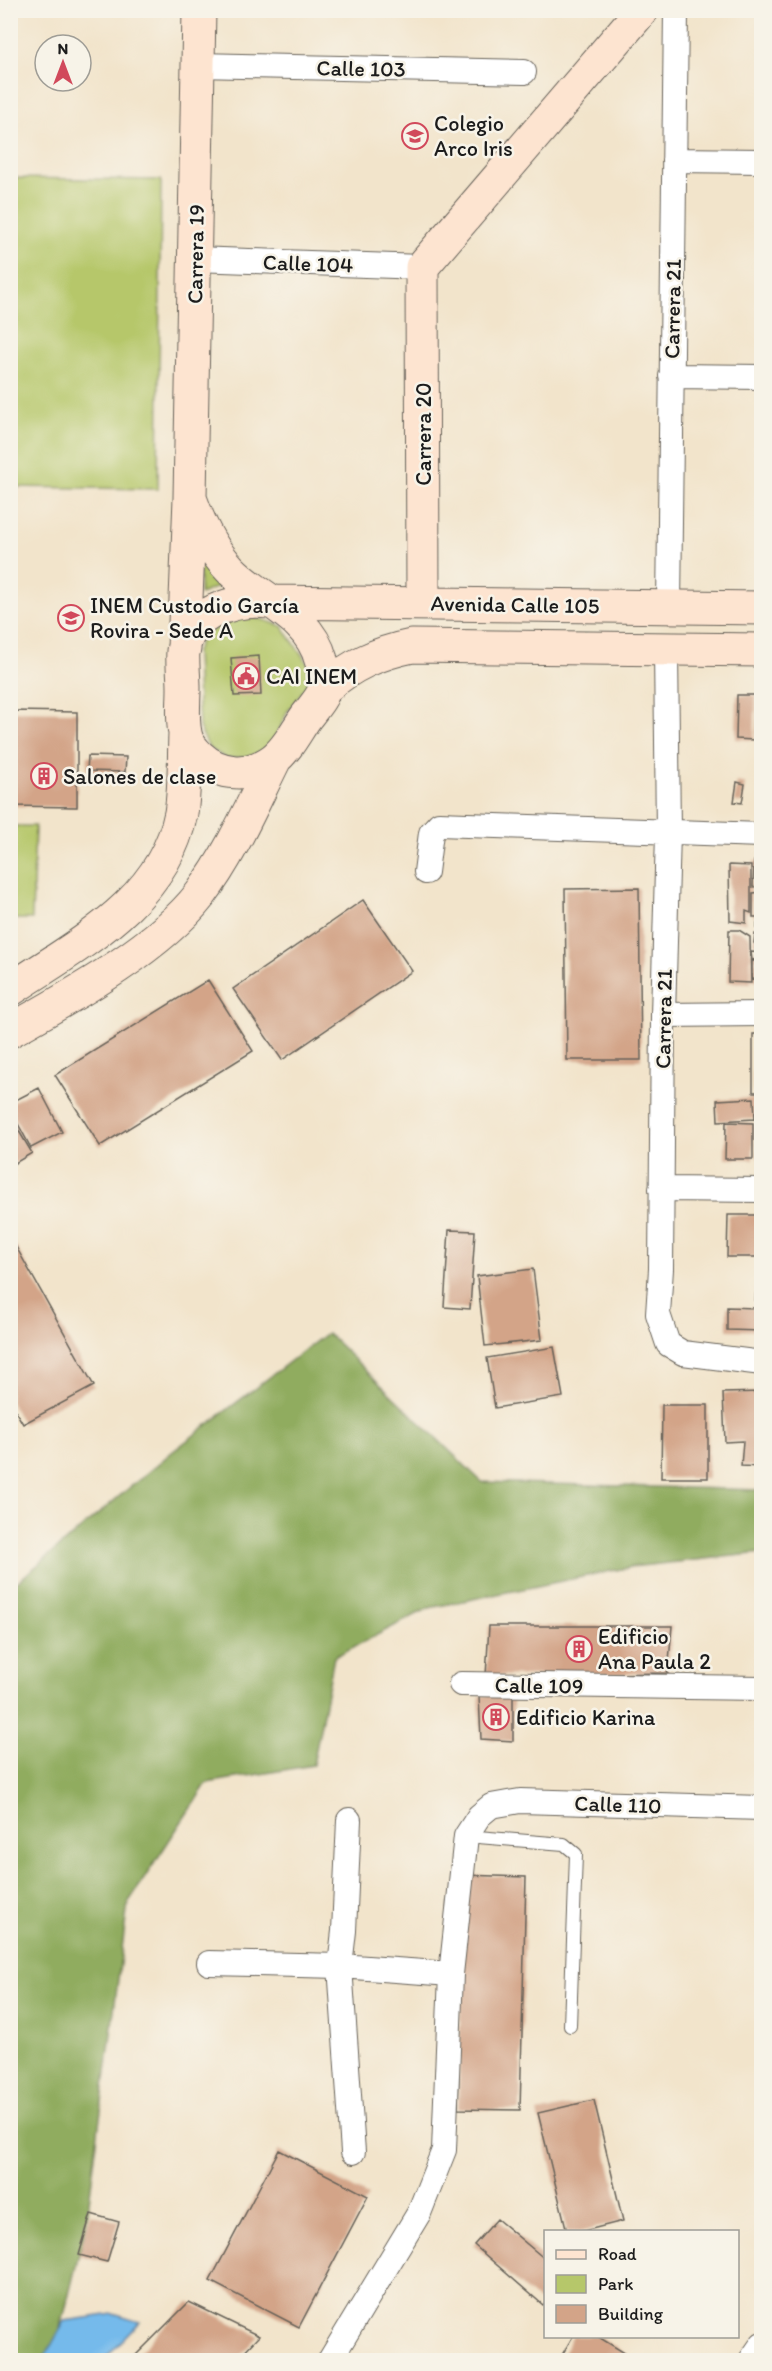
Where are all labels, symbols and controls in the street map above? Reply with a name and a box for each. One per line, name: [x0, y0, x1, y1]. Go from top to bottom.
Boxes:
north arrow: [33, 33, 93, 93]
text: N: [58, 39, 68, 58]
street label: Calle 103: [316, 54, 406, 83]
place label: Colegio Arco Iris: [434, 110, 513, 162]
school or university icon: Colegio Arco Iris: [400, 121, 430, 151]
street label: Carrera 19: [181, 204, 210, 304]
street label: Calle 104: [262, 248, 354, 279]
street label: Carrera 21: [658, 259, 687, 359]
street label: Carrera 20: [410, 382, 437, 486]
street label: Avenida Calle 105: [430, 590, 600, 619]
place label: INEM Custodio García Rovira - Sede A: [90, 592, 300, 644]
school or university icon: INEM Custodio García Rovira - Sede A: [56, 603, 86, 633]
public building icon: CAI INEM: [231, 661, 261, 691]
place label: CAI INEM: [266, 663, 357, 690]
building icon: Salones de clase: [29, 761, 59, 791]
place label: Salones de clase: [63, 763, 216, 790]
street label: Carrera 21: [649, 969, 678, 1069]
place label: Edificio Ana Paula 2: [598, 1623, 711, 1675]
building icon: Edificio Ana Paula 2: [564, 1634, 594, 1664]
street label: Calle 109: [494, 1671, 584, 1700]
building icon: Edificio Karina: [481, 1702, 511, 1732]
place label: Edificio Karina: [516, 1704, 656, 1731]
street label: Calle 110: [574, 1789, 662, 1820]
legend: [544, 2230, 739, 2338]
text: Road: [598, 2243, 637, 2265]
text: Park: [598, 2273, 633, 2295]
text: Building: [598, 2303, 664, 2325]

